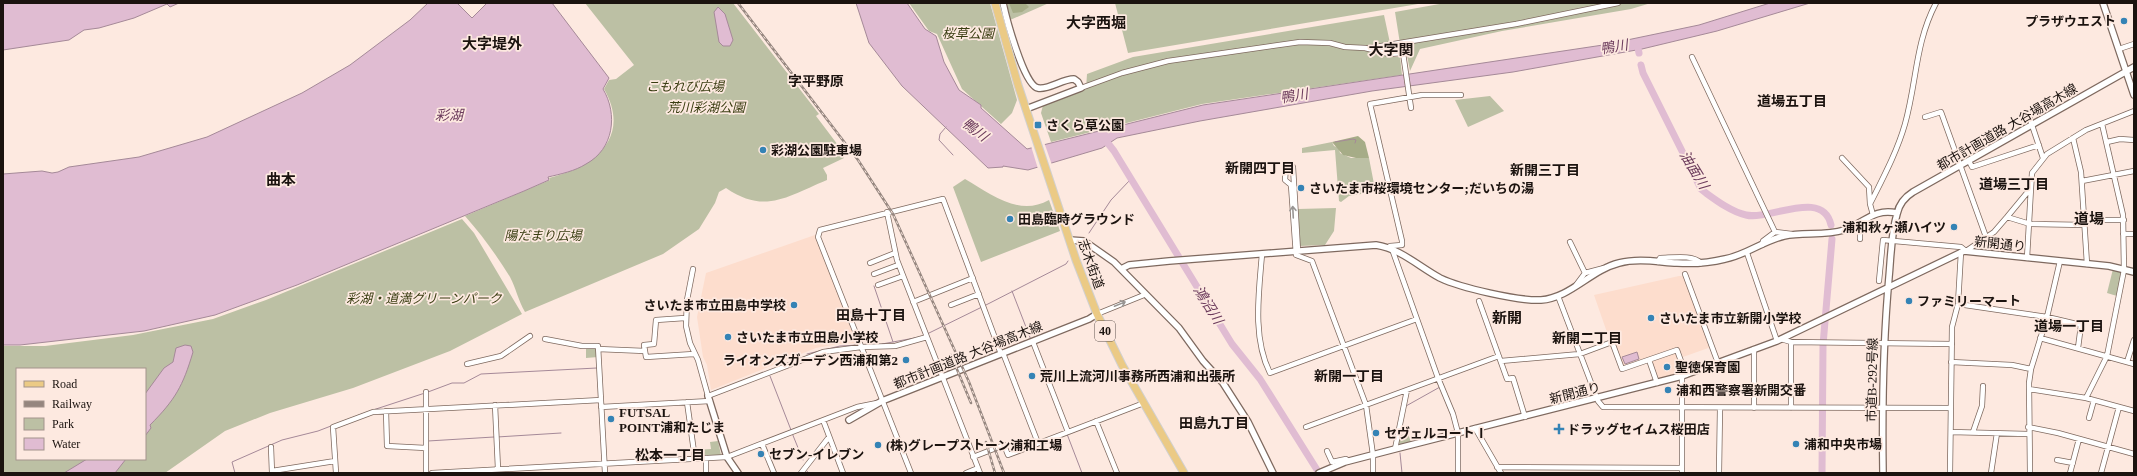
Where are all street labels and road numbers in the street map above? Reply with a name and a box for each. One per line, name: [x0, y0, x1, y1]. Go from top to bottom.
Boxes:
street label: 都市計画道路 大谷場高木線: [1934, 81, 2080, 173]
street label: 新開通り: [1973, 234, 2027, 254]
street label: 志木街道: [1075, 237, 1107, 291]
street label: 都市計画道路 大谷場高木線: [891, 318, 1045, 392]
road number: 40: [1095, 321, 1115, 341]
street label: 市道B-292号線: [1864, 338, 1880, 422]
street label: 新開通り: [1548, 379, 1602, 407]

